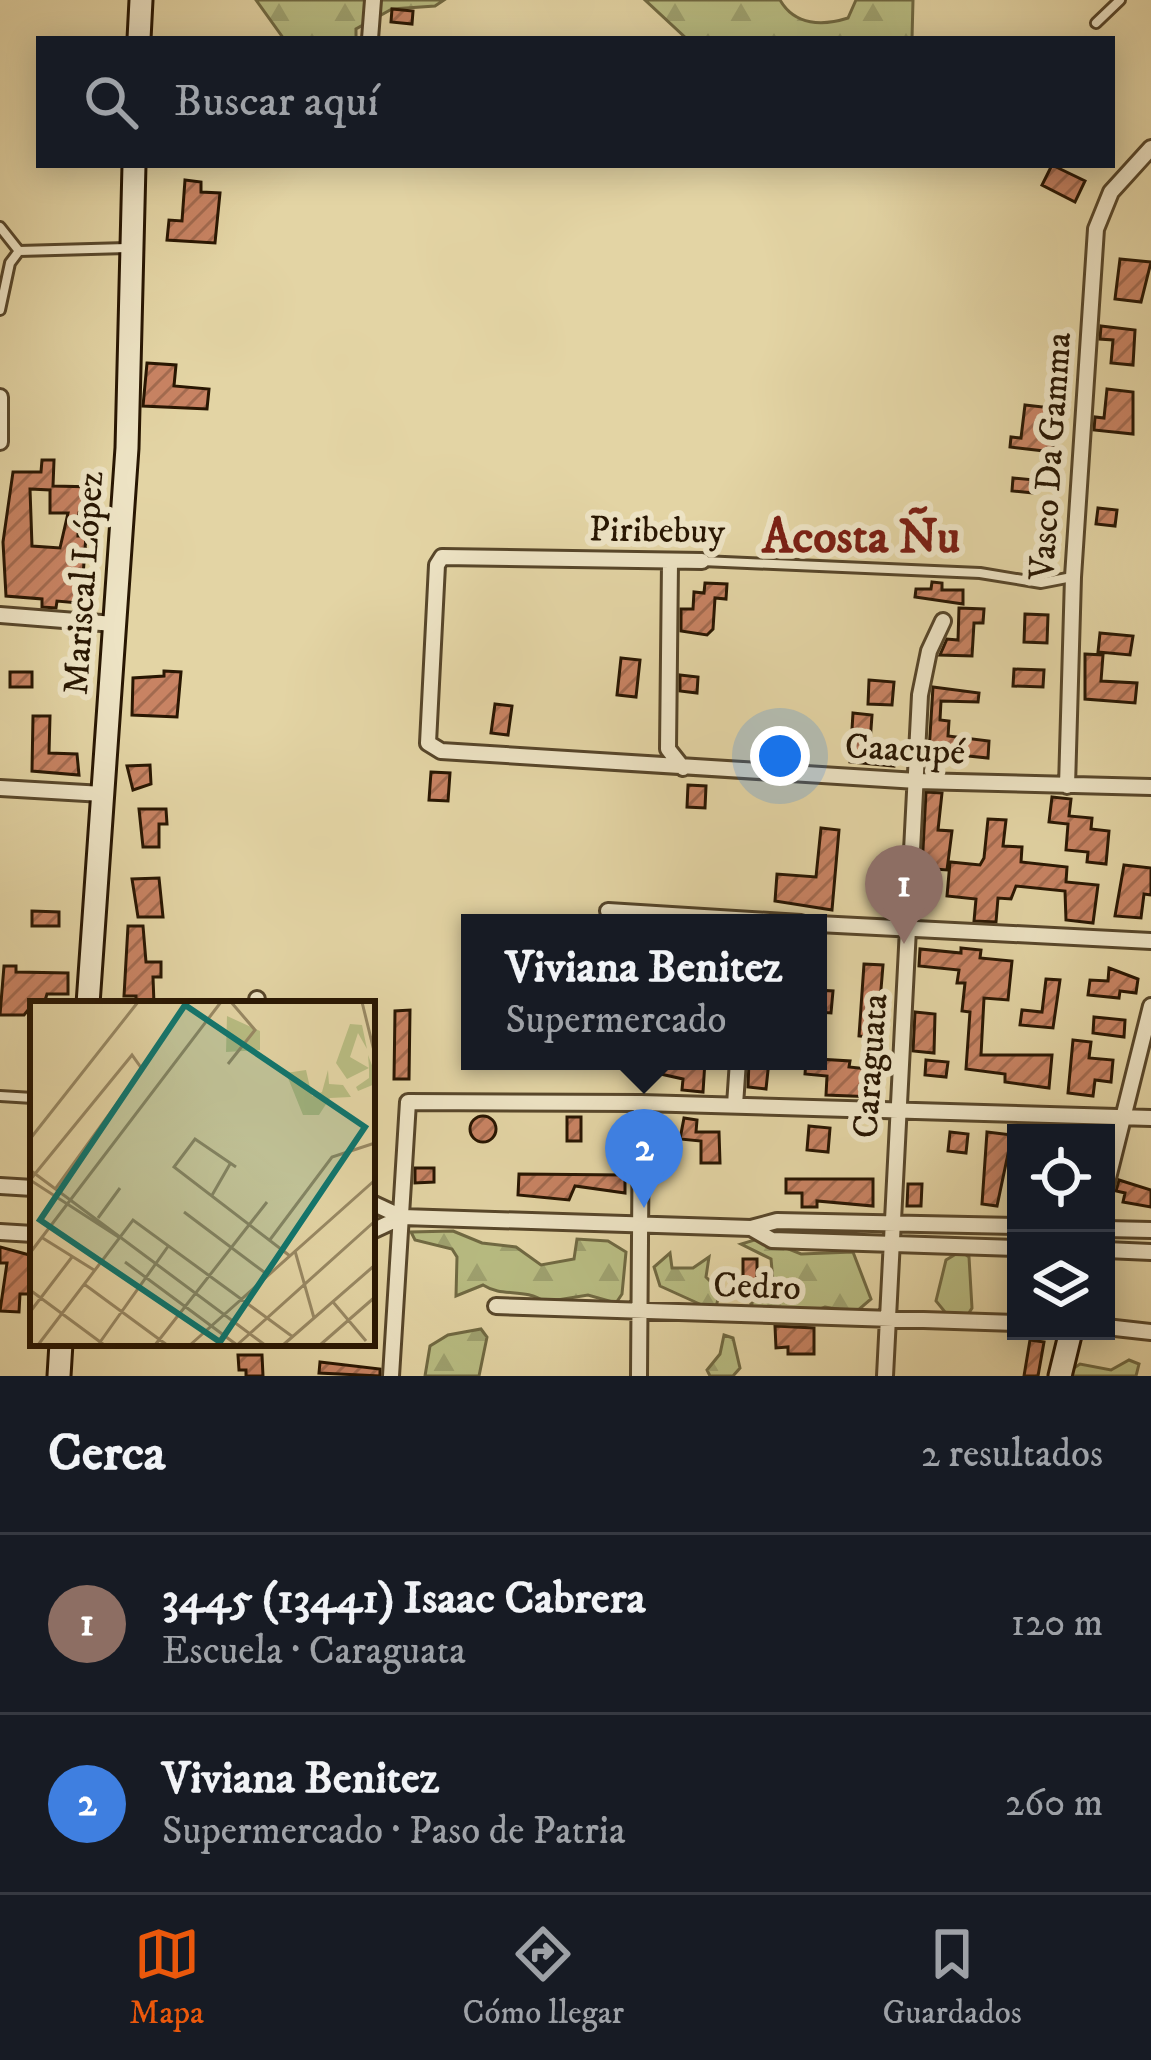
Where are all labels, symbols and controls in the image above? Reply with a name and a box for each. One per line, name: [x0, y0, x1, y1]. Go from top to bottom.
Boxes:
search box: [36, 36, 1115, 168]
icon: search: [78, 69, 144, 135]
text: Buscar aquí: [174, 74, 379, 130]
street label: Vasco Da Gamma: [1020, 330, 1082, 582]
street label: Mariscal López: [54, 469, 114, 696]
district label: Acosta Ñu: [761, 506, 960, 568]
street label: Piribebuy: [589, 507, 726, 555]
street label: Caacupé: [844, 724, 966, 776]
your location: [750, 726, 810, 786]
pin: 1: [865, 845, 943, 944]
popup: [461, 914, 827, 1070]
text: Viviana Benitez: [505, 940, 783, 996]
street label: Caraguata: [843, 991, 899, 1140]
text: Supermercado: [505, 996, 726, 1045]
inset map: [30, 1001, 375, 1346]
pin: 2: [605, 1109, 683, 1208]
map controls: [1007, 1124, 1115, 1340]
button: locate: [1007, 1124, 1115, 1232]
button: layers: [1007, 1232, 1115, 1340]
street label: Cedro: [712, 1263, 802, 1311]
text: Cerca: [48, 1422, 165, 1486]
text: 2 resultados: [921, 1430, 1103, 1479]
text: 3445 (13441) Isaac Cabrera: [162, 1571, 646, 1627]
text: 1: [80, 1599, 94, 1648]
text: 120 m: [1011, 1599, 1103, 1648]
text: Escuela · Caraguata: [162, 1627, 466, 1676]
text: Viviana Benitez: [162, 1751, 439, 1807]
text: 2: [77, 1779, 97, 1828]
text: 260 m: [1005, 1779, 1103, 1828]
text: Supermercado · Paso de Patria: [162, 1807, 626, 1856]
tab: Mapa: [129, 1921, 204, 2034]
tab: Cómo llegar: [462, 1921, 624, 2034]
tab: Guardados: [883, 1921, 1022, 2034]

